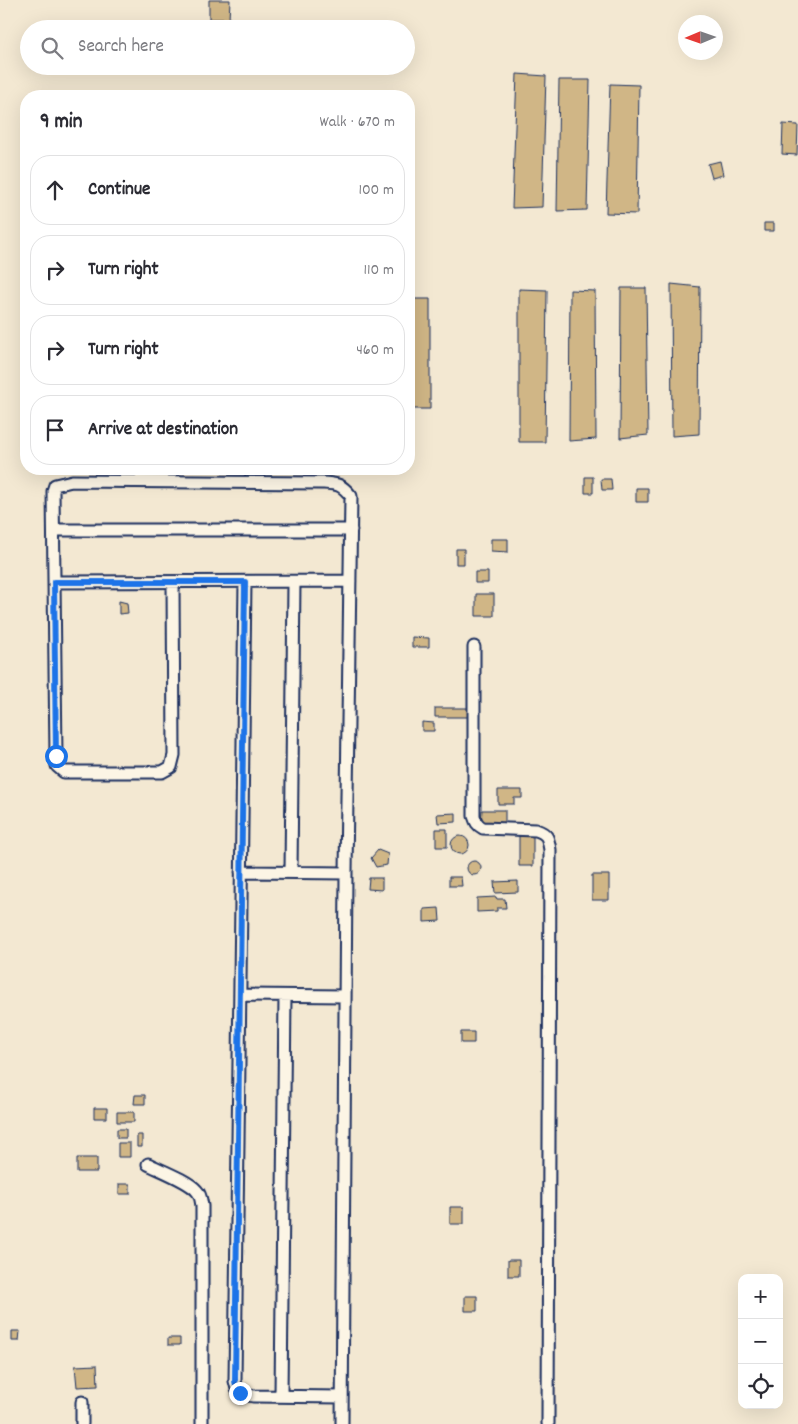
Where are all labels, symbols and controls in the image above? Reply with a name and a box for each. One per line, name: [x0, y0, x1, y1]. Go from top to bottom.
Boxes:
north arrow: [678, 15, 723, 60]
search box: [20, 20, 415, 75]
icon: search: [38, 34, 66, 62]
text: Search here: [78, 34, 164, 61]
text: 9 min: [40, 108, 82, 138]
text: Walk · 670 m: [320, 111, 395, 134]
icon: ahead: [41, 176, 69, 204]
text: Continue: [88, 177, 150, 204]
text: 100 m: [358, 179, 394, 202]
icon: right: [41, 256, 69, 284]
text: Turn right: [88, 257, 159, 284]
text: 110 m: [364, 259, 394, 282]
icon: right: [41, 336, 69, 364]
text: Turn right: [88, 337, 159, 364]
text: 460 m: [356, 339, 394, 362]
icon: arrive: [41, 416, 69, 444]
text: Arrive at destination: [88, 417, 238, 444]
route start: [45, 745, 68, 768]
map controls: [738, 1274, 783, 1409]
button: +: [738, 1274, 783, 1319]
button: −: [738, 1319, 783, 1364]
button: locate: [738, 1364, 783, 1409]
route end: [229, 1382, 252, 1405]

